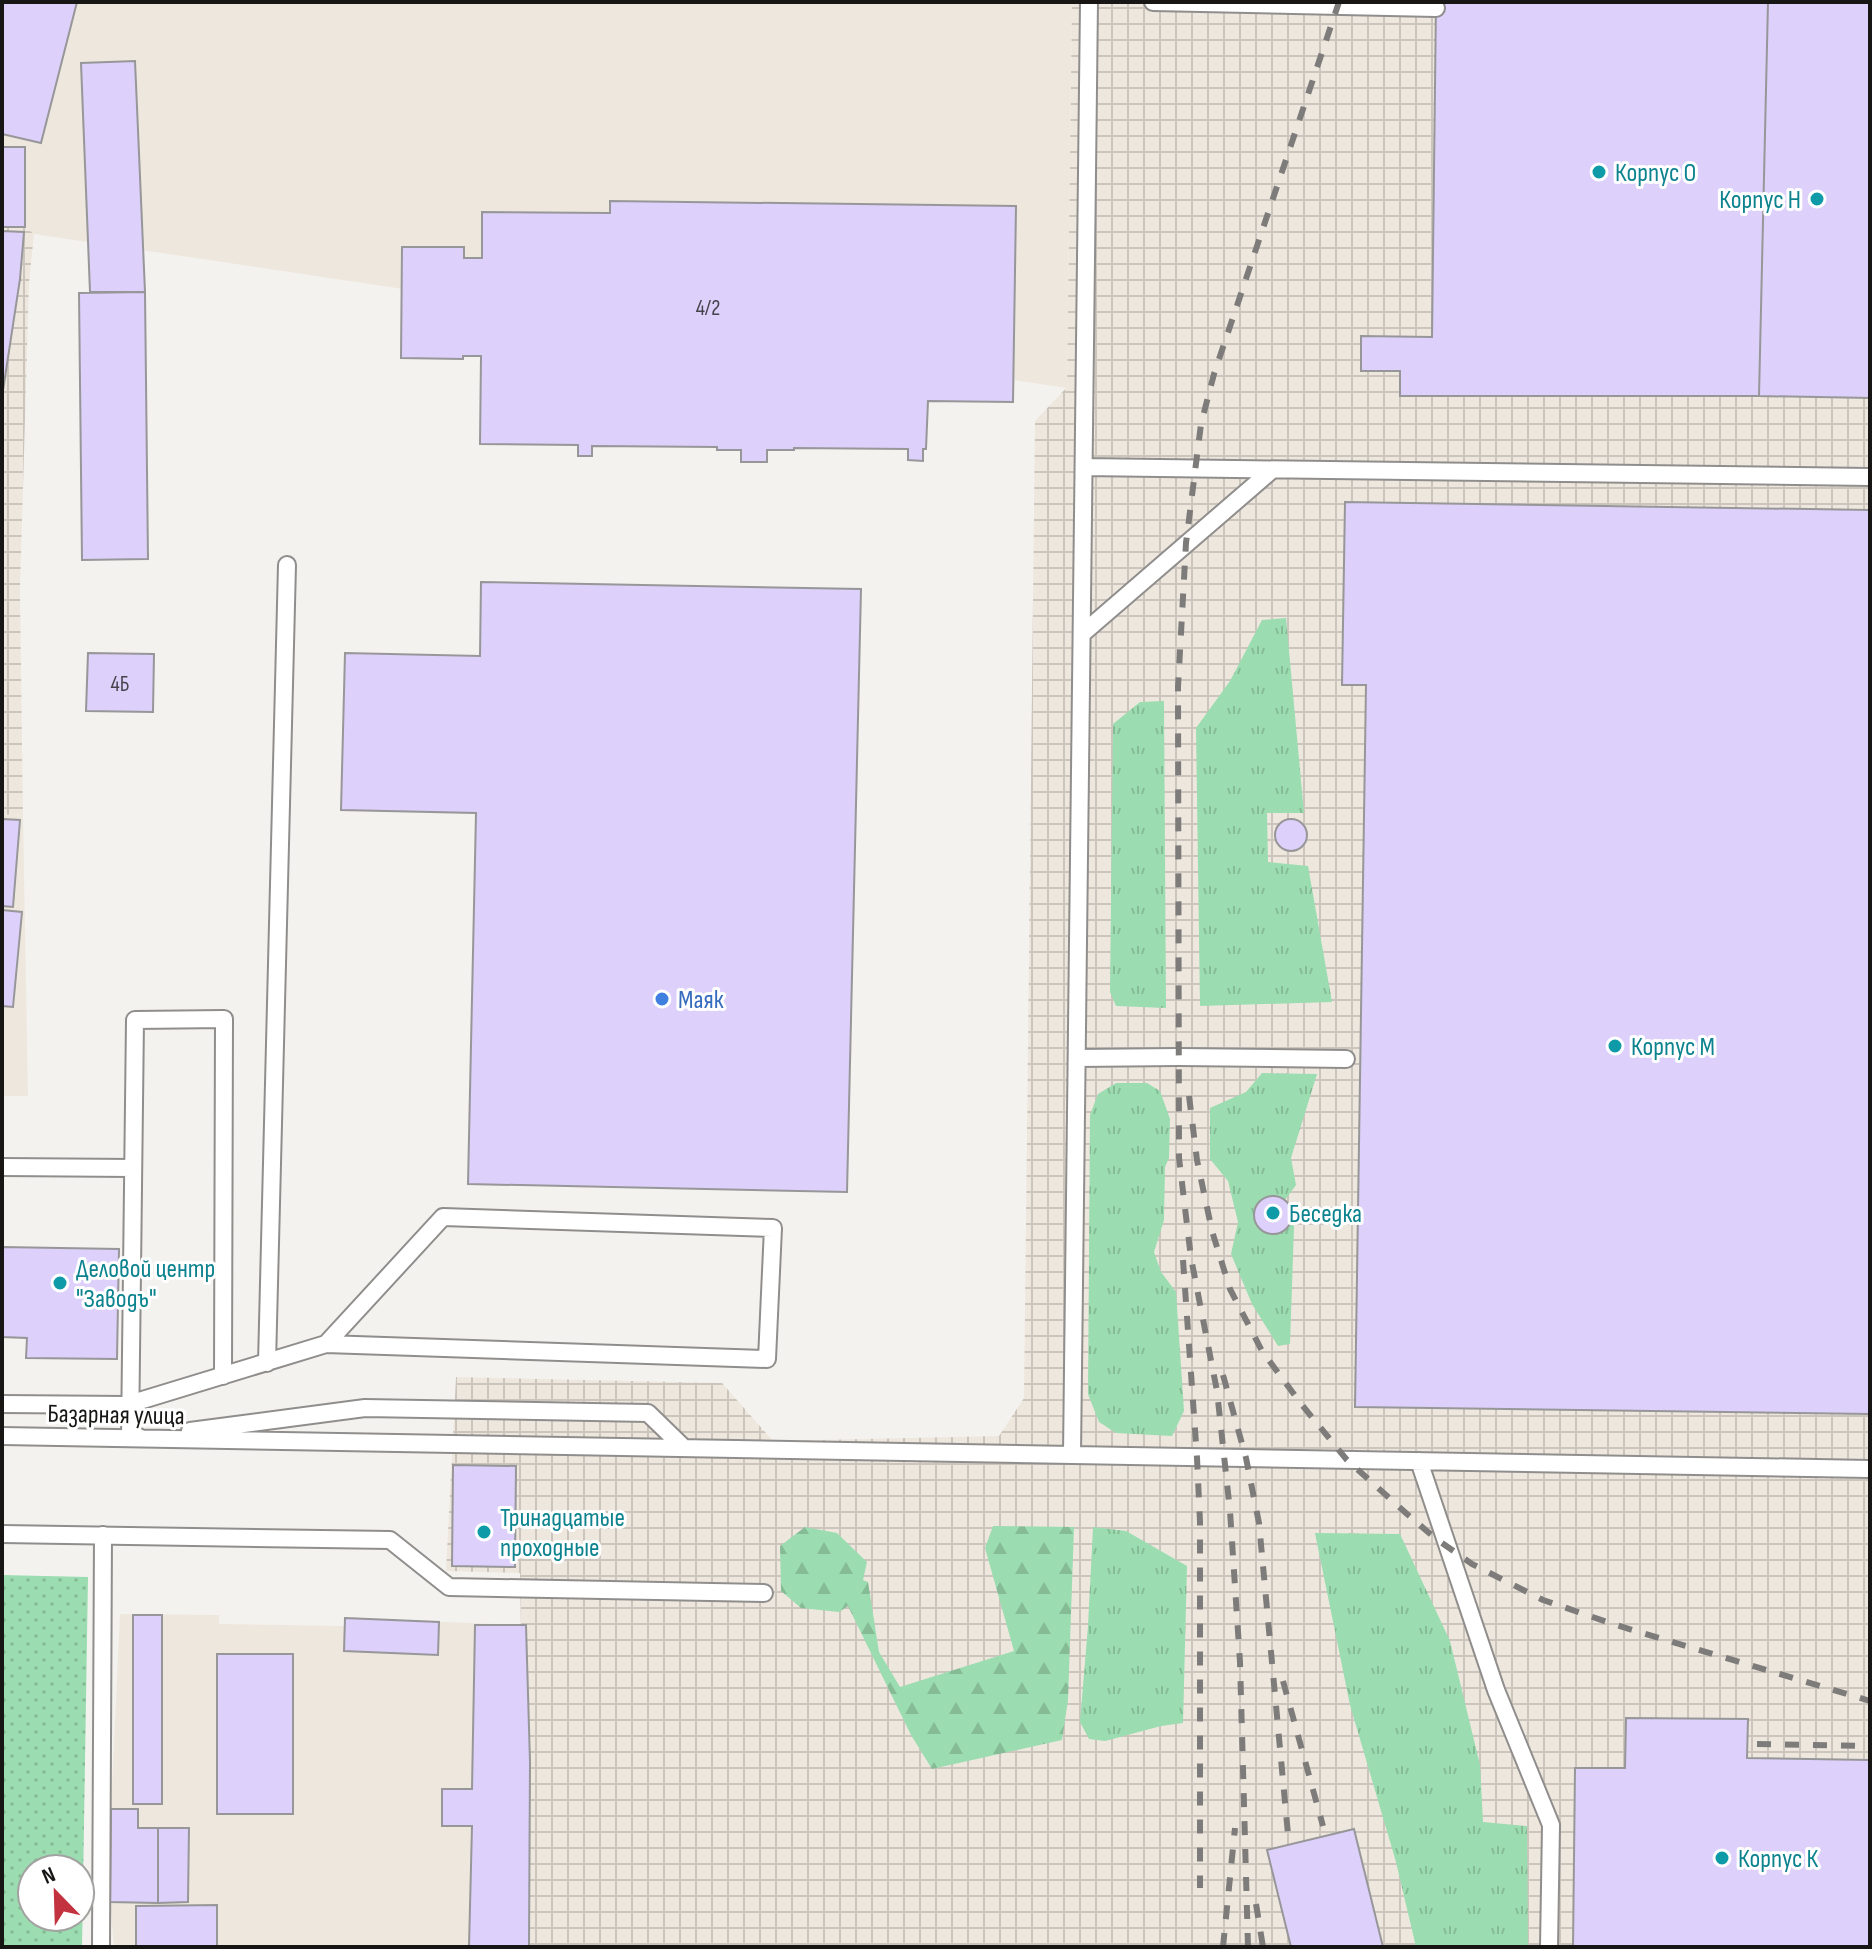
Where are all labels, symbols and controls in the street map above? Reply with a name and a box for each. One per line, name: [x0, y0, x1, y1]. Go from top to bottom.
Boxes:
place label: Корпус О: [1615, 158, 1696, 189]
marker: Корпус О: [1590, 163, 1608, 181]
place label: Корпус Н: [1719, 185, 1801, 216]
marker: Корпус Н: [1808, 190, 1826, 208]
house number: 4/2: [696, 295, 720, 322]
house number: 4Б: [111, 671, 129, 698]
place label: Маяк: [678, 985, 724, 1016]
marker: Маяк: [653, 990, 671, 1008]
place label: Корпус М: [1631, 1032, 1715, 1063]
marker: Корпус М: [1606, 1037, 1624, 1055]
place label: Беседка: [1289, 1199, 1362, 1230]
marker: Беседка: [1264, 1204, 1282, 1222]
place label: Деловой центр "Заводъ": [76, 1254, 215, 1315]
marker: Деловой центр "Заводъ": [51, 1274, 69, 1292]
street label: Базарная улица: [47, 1399, 185, 1432]
place label: Тринадцатые проходные: [500, 1503, 625, 1564]
marker: Тринадцатые проходные: [475, 1523, 493, 1541]
place label: Корпус К: [1738, 1844, 1819, 1875]
marker: Корпус К: [1713, 1849, 1731, 1867]
north arrow: [16, 1853, 96, 1933]
text: N: [38, 1861, 59, 1891]

